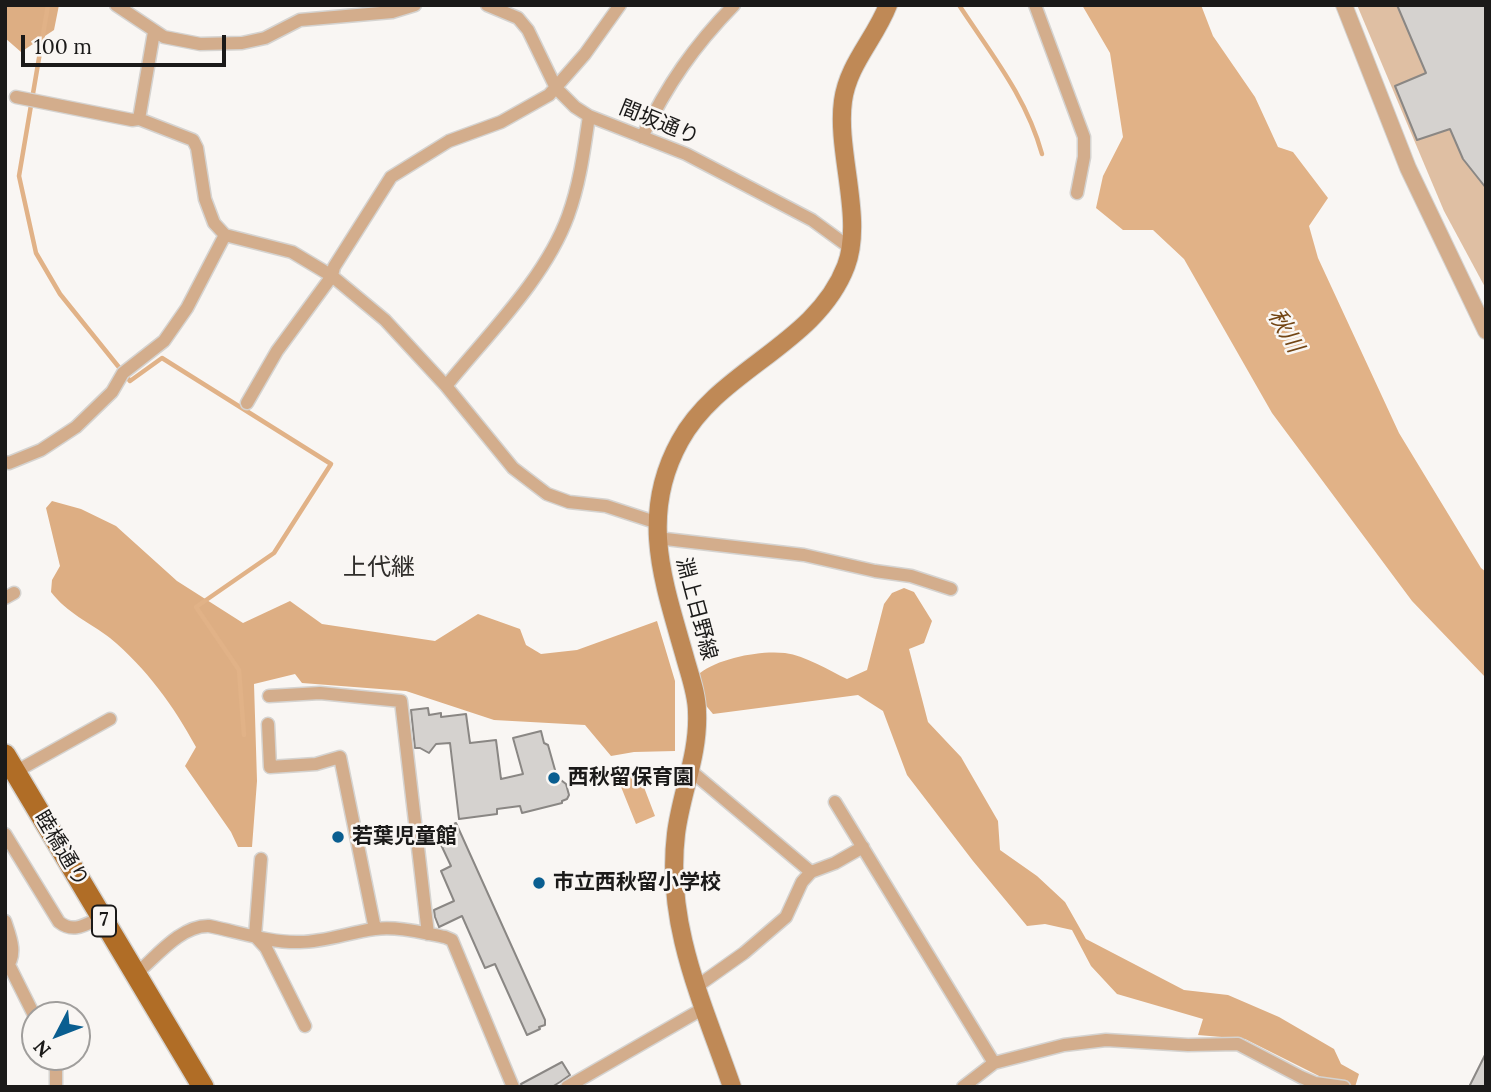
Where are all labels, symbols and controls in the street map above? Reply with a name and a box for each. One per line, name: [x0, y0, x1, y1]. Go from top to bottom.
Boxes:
scale bar: [24, 21, 229, 65]
text: 100 m: [34, 33, 92, 60]
street label: 間坂通り: [615, 96, 703, 150]
water label: 秋川: [1262, 304, 1308, 358]
district label: 上代継: [343, 554, 415, 582]
street label: 淵上日野線: [670, 555, 722, 663]
place label: 西秋留保育園: [568, 765, 694, 791]
marker: 西秋留保育園: [546, 770, 562, 786]
street label: 睦橋通り: [29, 807, 93, 891]
place label: 若葉児童館: [352, 824, 457, 850]
marker: 若葉児童館: [330, 829, 346, 845]
place label: 市立西秋留小学校: [553, 870, 721, 896]
marker: 市立西秋留小学校: [531, 875, 547, 891]
road number: 7: [92, 906, 116, 937]
north arrow: [21, 1001, 91, 1071]
text: N: [28, 1035, 56, 1062]

